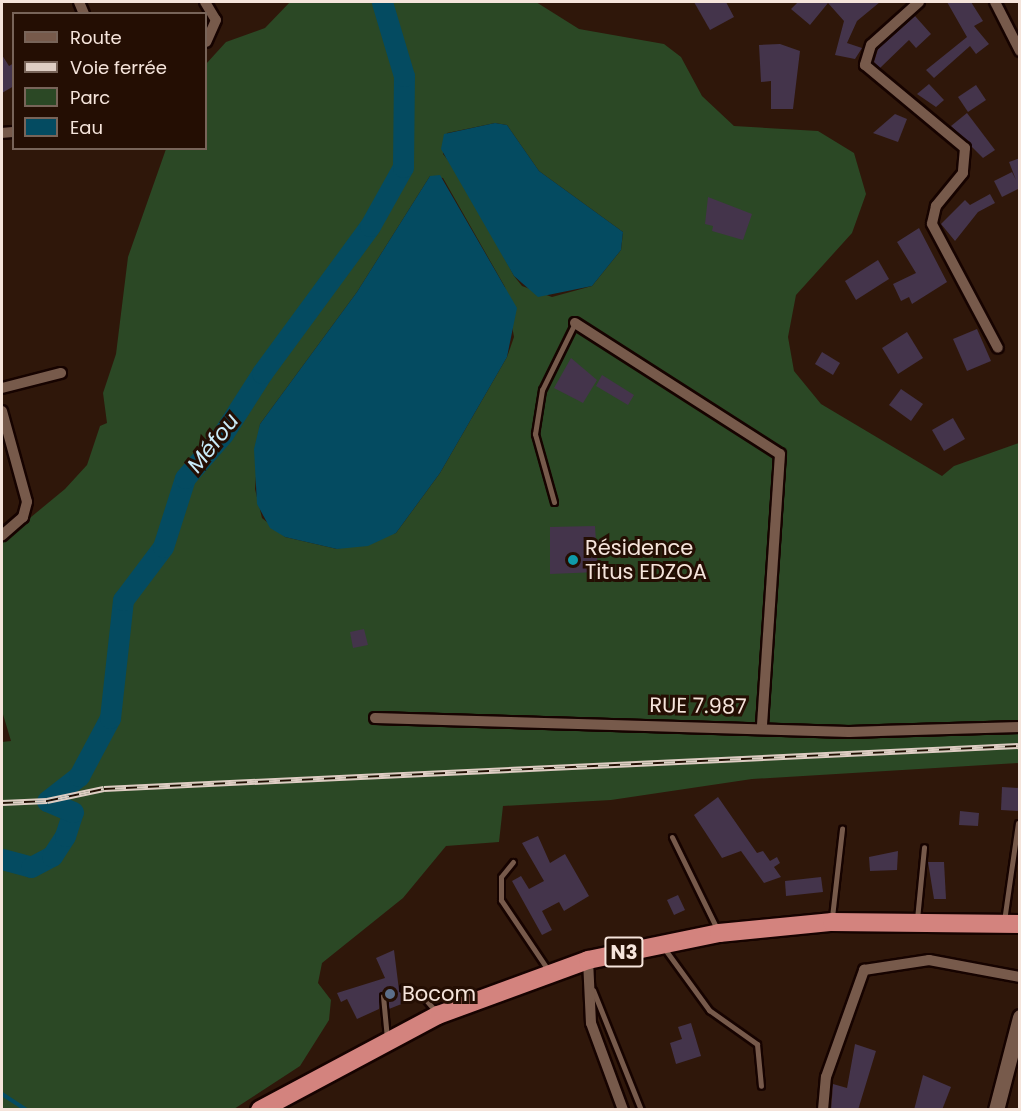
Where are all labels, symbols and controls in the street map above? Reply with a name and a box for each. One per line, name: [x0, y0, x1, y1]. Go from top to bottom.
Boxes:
legend: [12, 12, 207, 150]
text: Route: [70, 25, 122, 50]
text: Voie ferrée: [70, 55, 167, 80]
text: Parc: [70, 85, 110, 110]
text: Eau: [70, 115, 103, 140]
water label: Méfou: [182, 408, 244, 478]
place label: Résidence Titus EDZOA: [585, 535, 707, 585]
marker: Résidence Titus EDZOA: [566, 553, 580, 567]
street label: RUE 7.987: [649, 693, 747, 719]
road number: N3: [603, 935, 645, 969]
place label: Bocom: [402, 981, 476, 1007]
marker: Bocom: [383, 987, 397, 1001]

